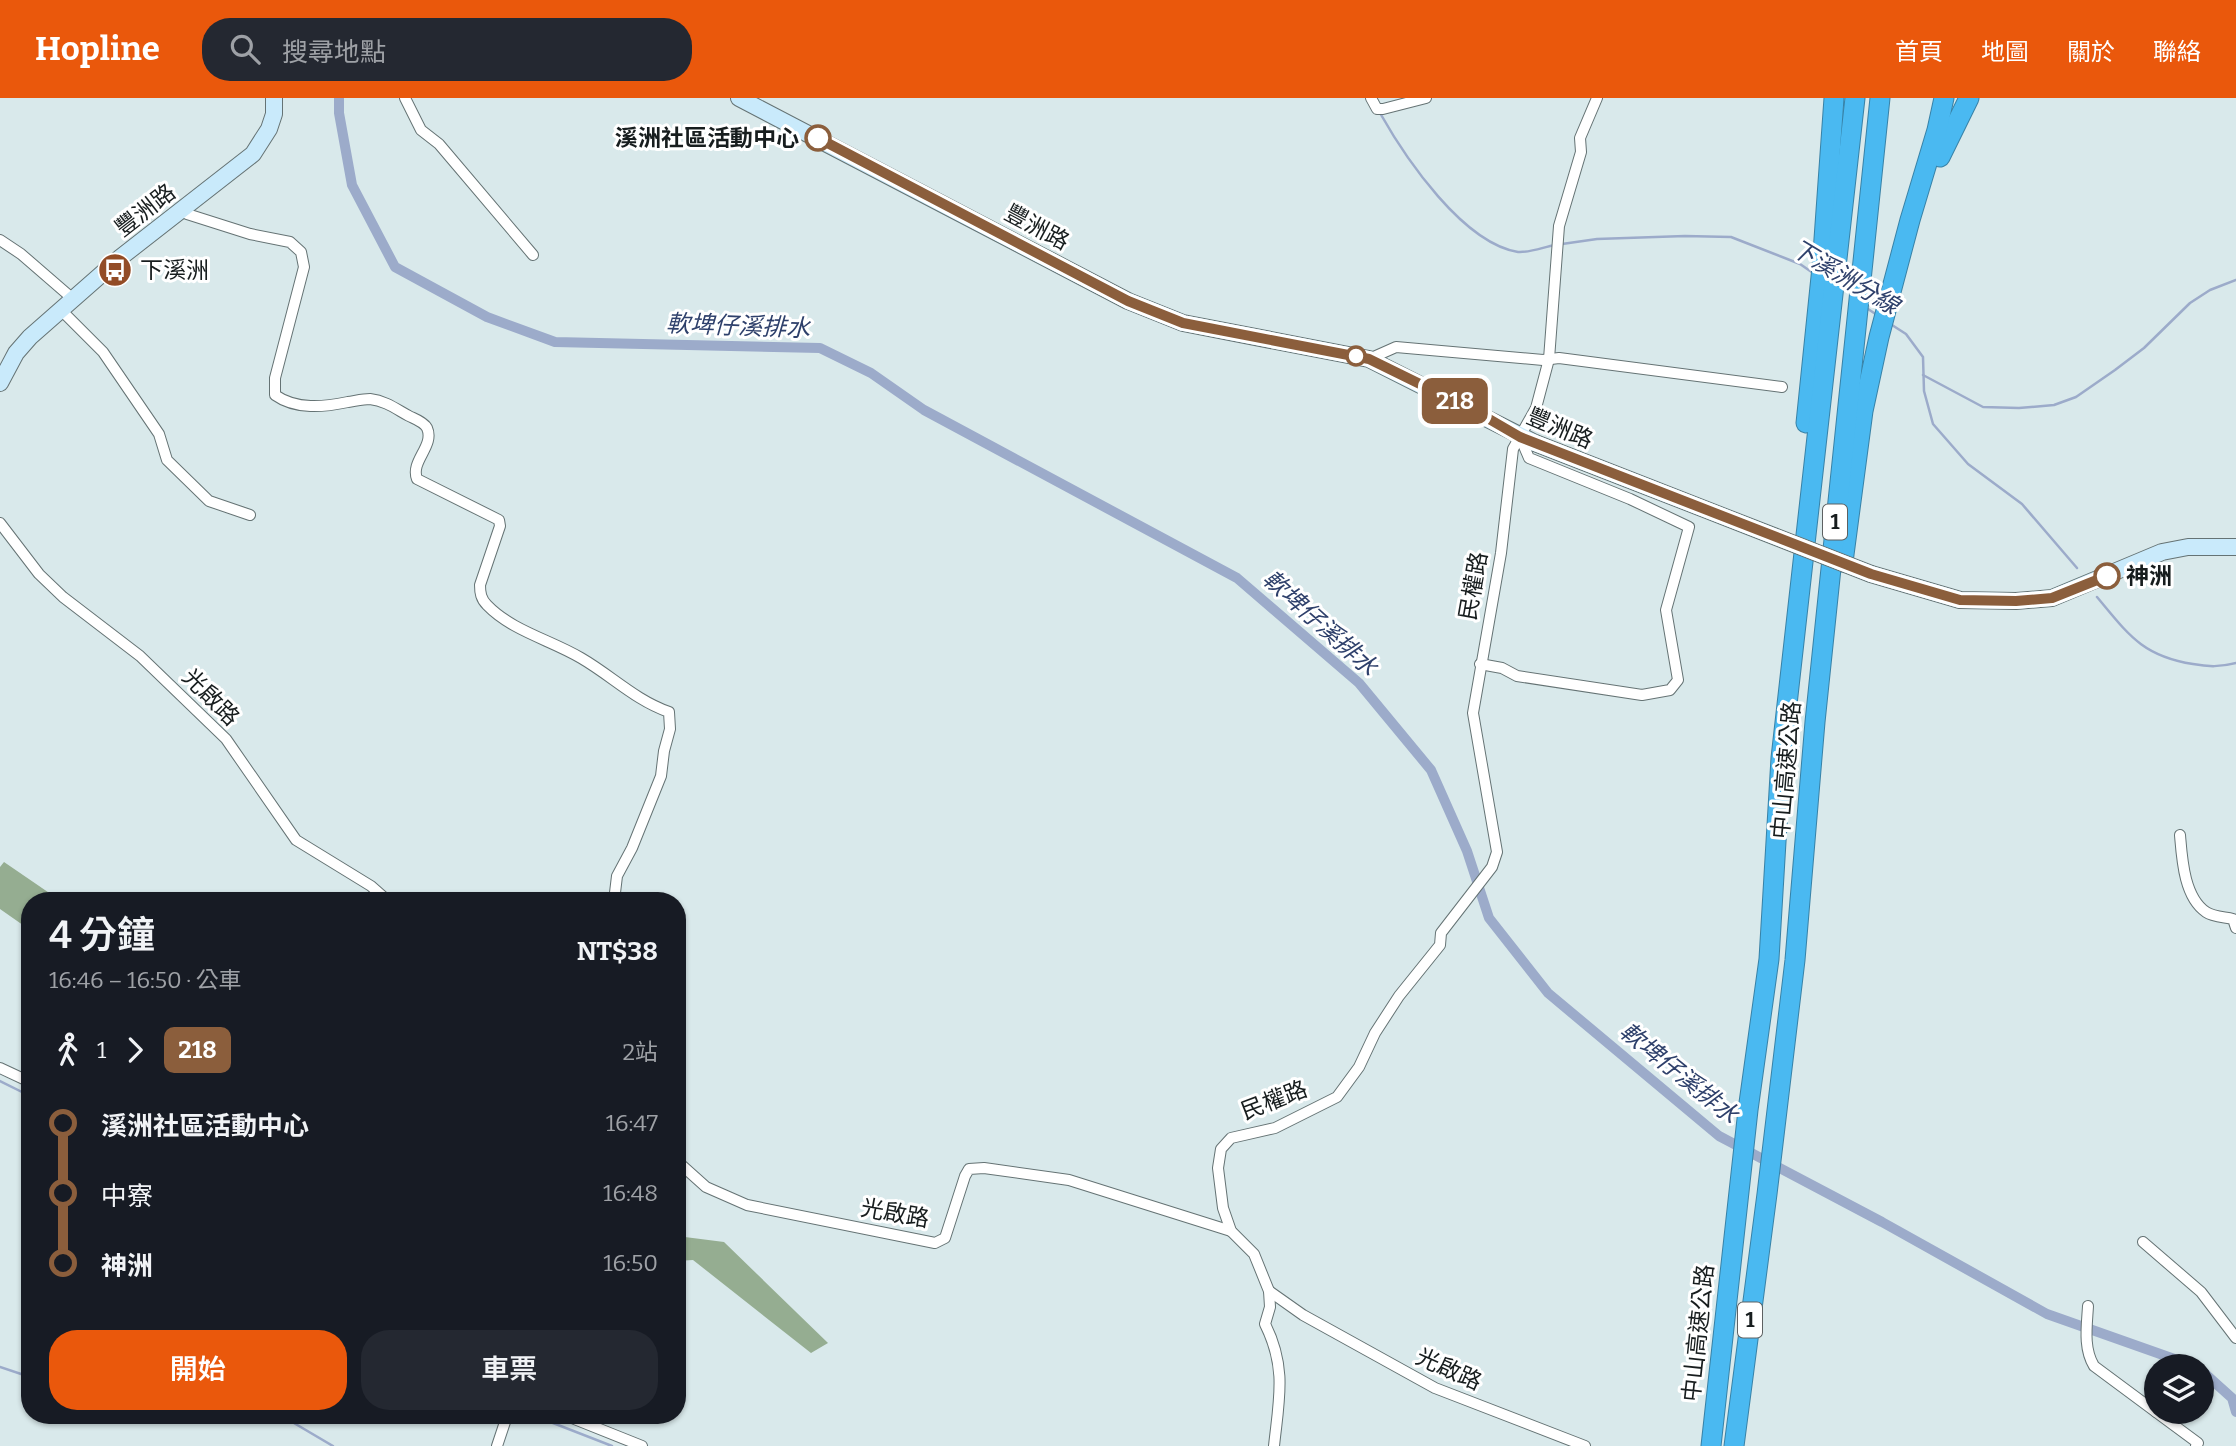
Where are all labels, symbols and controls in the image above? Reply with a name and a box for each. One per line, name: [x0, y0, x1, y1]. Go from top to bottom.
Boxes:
search box: [202, 18, 692, 81]
text: Hopline: [35, 29, 160, 69]
icon: search: [226, 30, 264, 68]
text: 搜尋地點: [282, 37, 386, 68]
text: 首頁: [1895, 38, 1943, 66]
text: 地圖: [1981, 38, 2029, 66]
text: 關於: [2067, 38, 2115, 66]
text: 聯絡: [2153, 38, 2201, 66]
place label: 溪洲社區活動中心: [615, 124, 799, 152]
marker: 溪洲社區活動中心: [805, 125, 831, 151]
street label: 豐洲路: [109, 178, 181, 242]
street label: 豐洲路: [1000, 198, 1074, 256]
water label: 下溪洲分線: [1786, 234, 1906, 321]
bus stop icon: 下溪洲: [96, 251, 134, 289]
place label: 下溪洲: [140, 256, 209, 284]
water label: 軟埤仔溪排水: [666, 309, 811, 343]
unlabelled marker: [1346, 346, 1366, 366]
line badge: 218: [1415, 378, 1495, 424]
text: 218: [1436, 387, 1474, 415]
street label: 豐洲路: [1523, 402, 1597, 454]
road number: 1: [1823, 504, 1847, 540]
street label: 民權路: [1453, 550, 1493, 622]
place label: 神洲: [2126, 562, 2172, 590]
marker: 神洲: [2094, 563, 2120, 589]
water label: 軟埤仔溪排水: [1257, 564, 1384, 682]
street label: 光啟路: [177, 663, 245, 731]
street label: 中山高速公路: [1766, 700, 1806, 840]
text: 4 分鐘: [49, 912, 155, 958]
text: NT$38: [577, 936, 658, 967]
text: 16:46 – 16:50 · 公車: [49, 966, 242, 994]
water label: 軟埤仔溪排水: [1614, 1017, 1745, 1130]
icon: walk: [49, 1031, 87, 1069]
icon: forward: [116, 1031, 154, 1069]
text: 1: [97, 1036, 106, 1064]
text: 218: [178, 1036, 217, 1064]
text: 2站: [622, 1038, 658, 1066]
street label: 民權路: [1237, 1075, 1311, 1125]
text: 16:47: [606, 1109, 658, 1137]
text: 溪洲社區活動中心: [101, 1111, 309, 1142]
text: 16:48: [603, 1179, 658, 1207]
text: 中寮: [101, 1181, 153, 1212]
street label: 光啟路: [859, 1193, 931, 1233]
text: 16:50: [603, 1249, 658, 1277]
text: 神洲: [101, 1251, 153, 1282]
street label: 中山高速公路: [1677, 1263, 1719, 1403]
road number: 1: [1738, 1302, 1762, 1338]
button: 開始: [49, 1330, 347, 1410]
button: 車票: [361, 1330, 658, 1410]
street label: 光啟路: [1412, 1342, 1486, 1396]
map controls: [2144, 1354, 2214, 1424]
button: layers: [2144, 1354, 2214, 1424]

